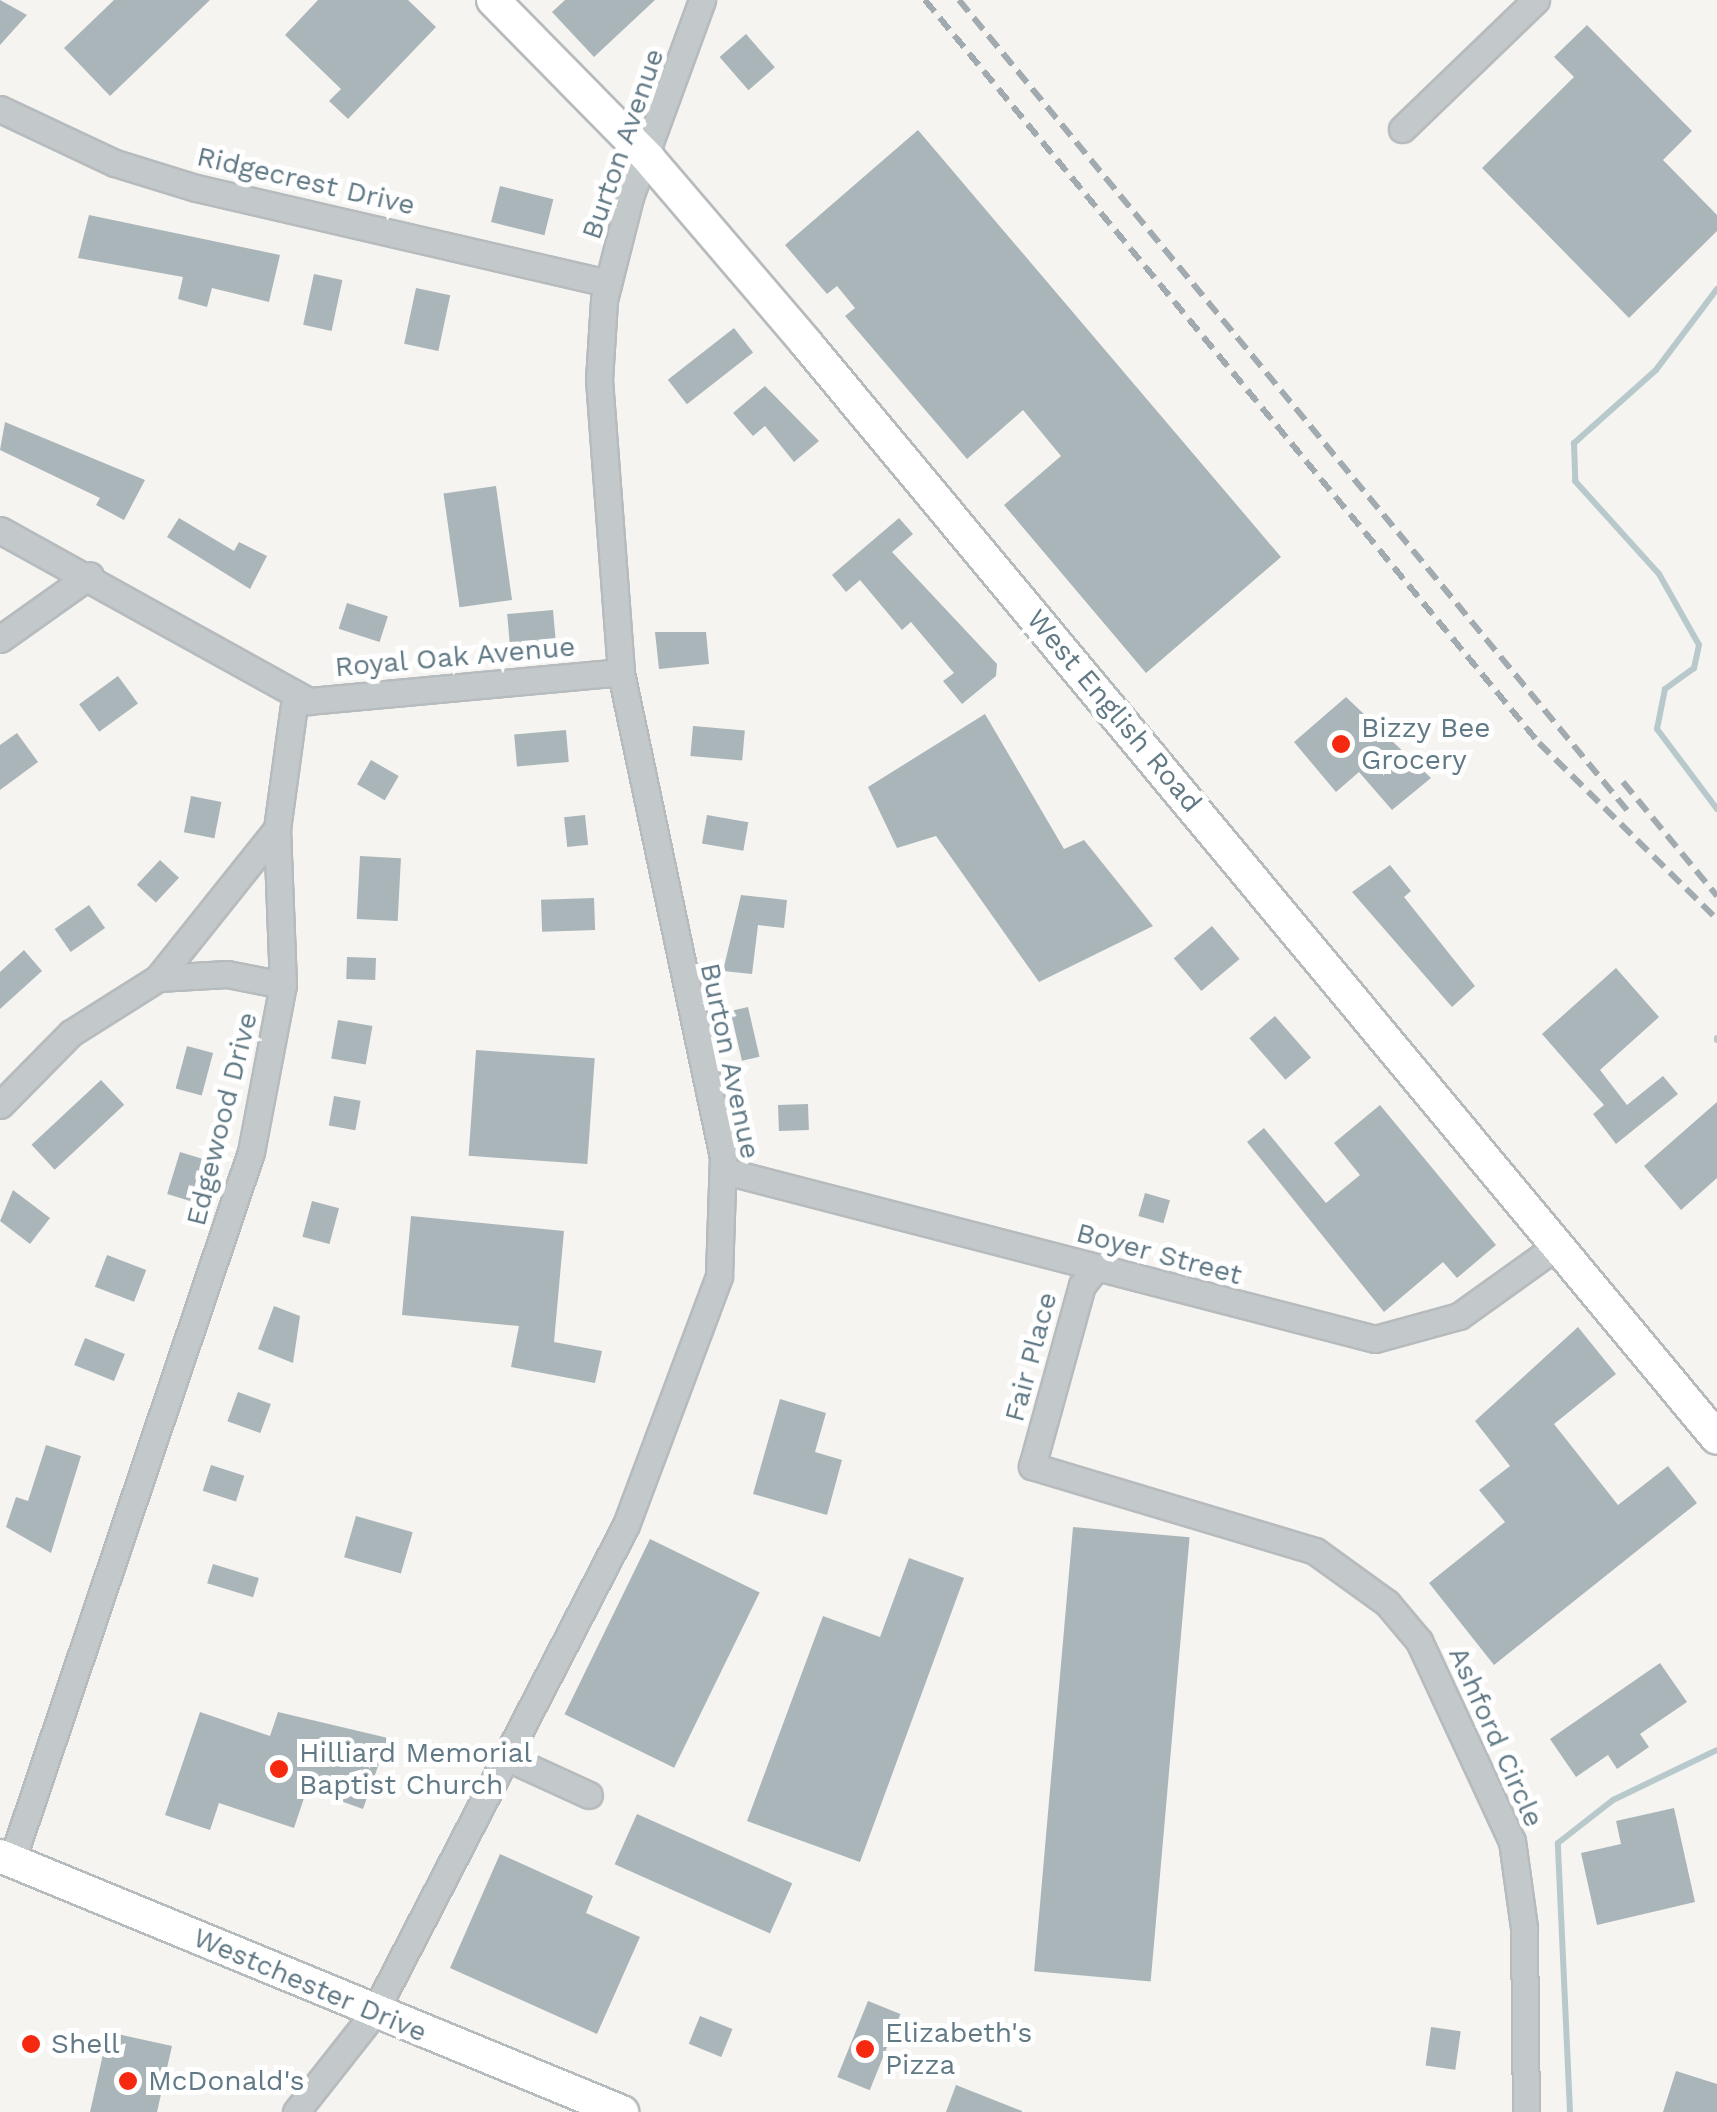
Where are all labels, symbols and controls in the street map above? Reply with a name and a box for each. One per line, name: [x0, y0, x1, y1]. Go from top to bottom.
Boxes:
street label: Burton Avenue: [574, 44, 672, 244]
street label: Ridgecrest Drive: [194, 140, 418, 222]
street label: West English Road: [1019, 603, 1209, 819]
street label: Royal Oak Avenue: [332, 630, 578, 684]
place label: Bizzy Bee Grocery: [1361, 711, 1491, 777]
marker: Bizzy Bee Grocery: [1330, 733, 1352, 755]
street label: Burton Avenue: [693, 959, 767, 1163]
street label: Edgewood Drive: [179, 1009, 265, 1229]
street label: Boyer Street: [1072, 1216, 1246, 1292]
street label: Fair Place: [998, 1288, 1064, 1426]
street label: Ashford Circle: [1441, 1642, 1551, 1832]
place label: Hilliard Memorial Baptist Church: [299, 1736, 532, 1802]
marker: Hilliard Memorial Baptist Church: [268, 1758, 290, 1780]
street label: Westchester Drive: [188, 1920, 432, 2050]
place label: Elizabeth's Pizza: [885, 2016, 1032, 2082]
place label: Shell: [51, 2027, 120, 2061]
marker: Shell: [20, 2033, 42, 2055]
marker: Elizabeth's Pizza: [854, 2038, 876, 2060]
place label: McDonald's: [148, 2064, 305, 2098]
marker: McDonald's: [117, 2070, 139, 2092]

